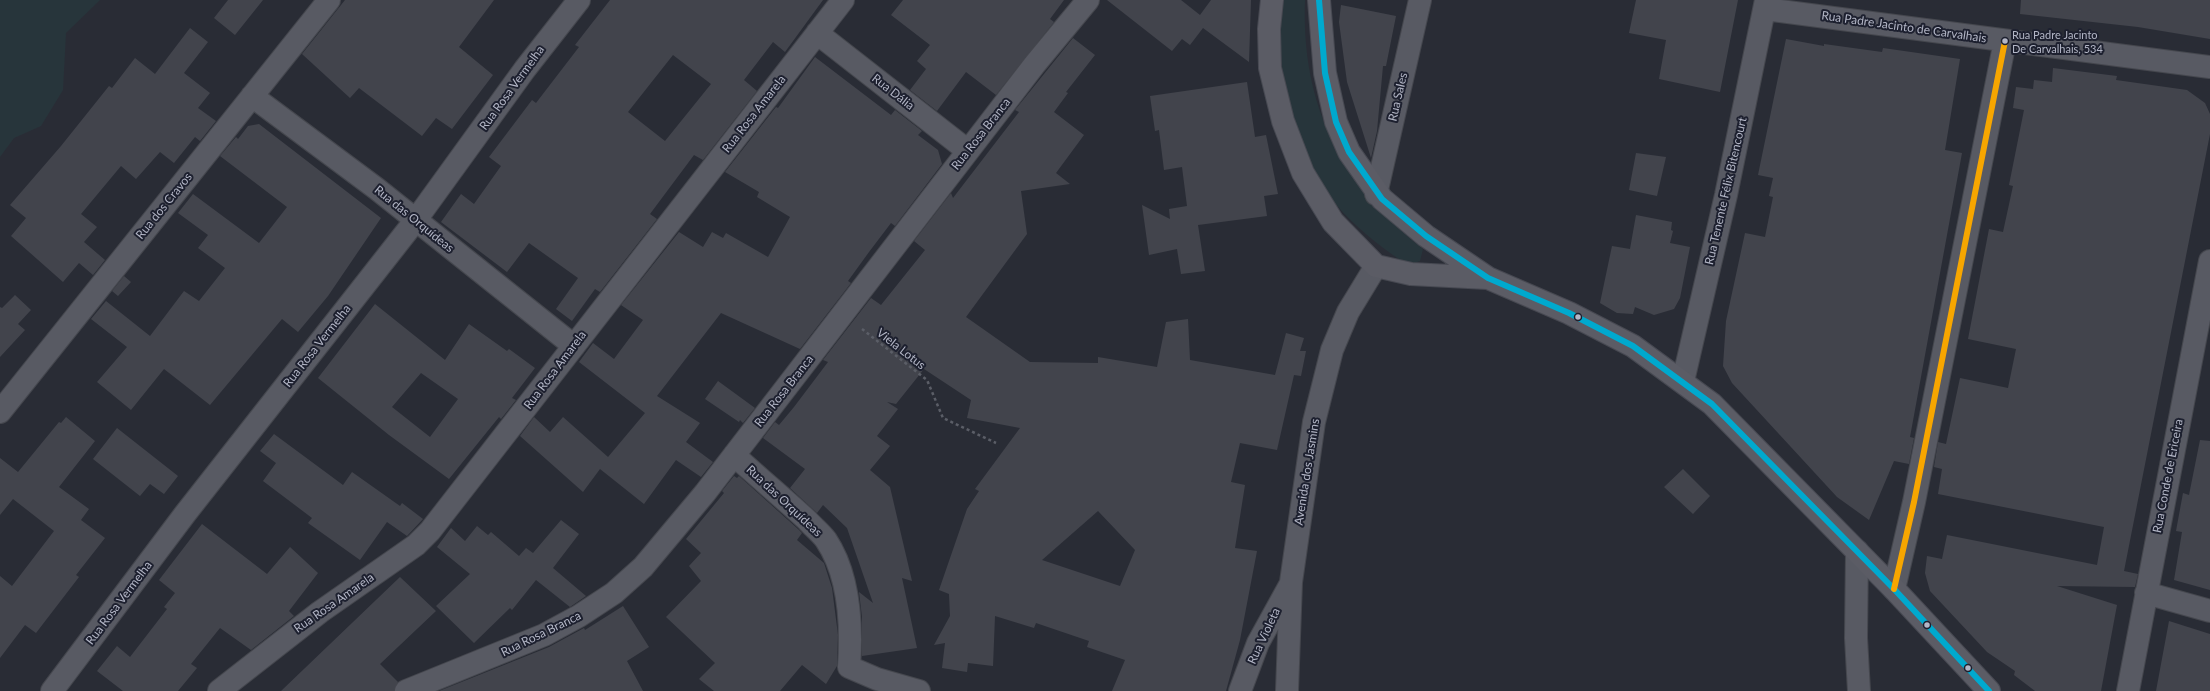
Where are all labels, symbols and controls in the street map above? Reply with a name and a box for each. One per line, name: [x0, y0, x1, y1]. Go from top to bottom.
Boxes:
street label: Rua Padre Jacinto de Carvalhais: [1821, 8, 1987, 46]
place label: Rua Padre Jacinto De Carvalhais, 534: [2012, 28, 2103, 54]
marker: Rua Padre Jacinto De Carvalhais, 534: [2000, 36, 2010, 46]
street label: Rua Rosa Vermelha: [477, 43, 547, 133]
street label: Rua Dália: [869, 71, 917, 113]
street label: Rua Sales: [1385, 71, 1411, 123]
street label: Rua Rosa Amarela: [719, 72, 789, 156]
street label: Rua Rosa Branca: [948, 95, 1014, 173]
street label: Rua Tenente Félix Bitencourt: [1702, 116, 1750, 266]
street label: Rua dos Cravos: [133, 170, 195, 242]
street label: Rua das Orquídeas: [371, 183, 457, 255]
street label: Rua Rosa Vermelha: [280, 302, 354, 390]
unlabelled marker: [1573, 312, 1583, 322]
street label: Viela Lotus: [874, 326, 928, 372]
street label: Rua Rosa Amarela: [521, 328, 589, 412]
street label: Rua Rosa Branca: [751, 352, 817, 430]
street label: Avenida dos Jasmins: [1291, 418, 1323, 526]
street label: Rua Conde de Ericeira: [2150, 418, 2186, 534]
street label: Rua das Orquídeas: [743, 462, 825, 540]
street label: Rua Rosa Vermelha: [83, 558, 155, 648]
street label: Rua Rosa Amarela: [291, 570, 377, 636]
street label: Rua Violeta: [1245, 606, 1283, 666]
street label: Rua Rosa Branca: [499, 608, 583, 660]
unlabelled marker: [1922, 620, 1932, 630]
unlabelled marker: [1963, 663, 1973, 673]

